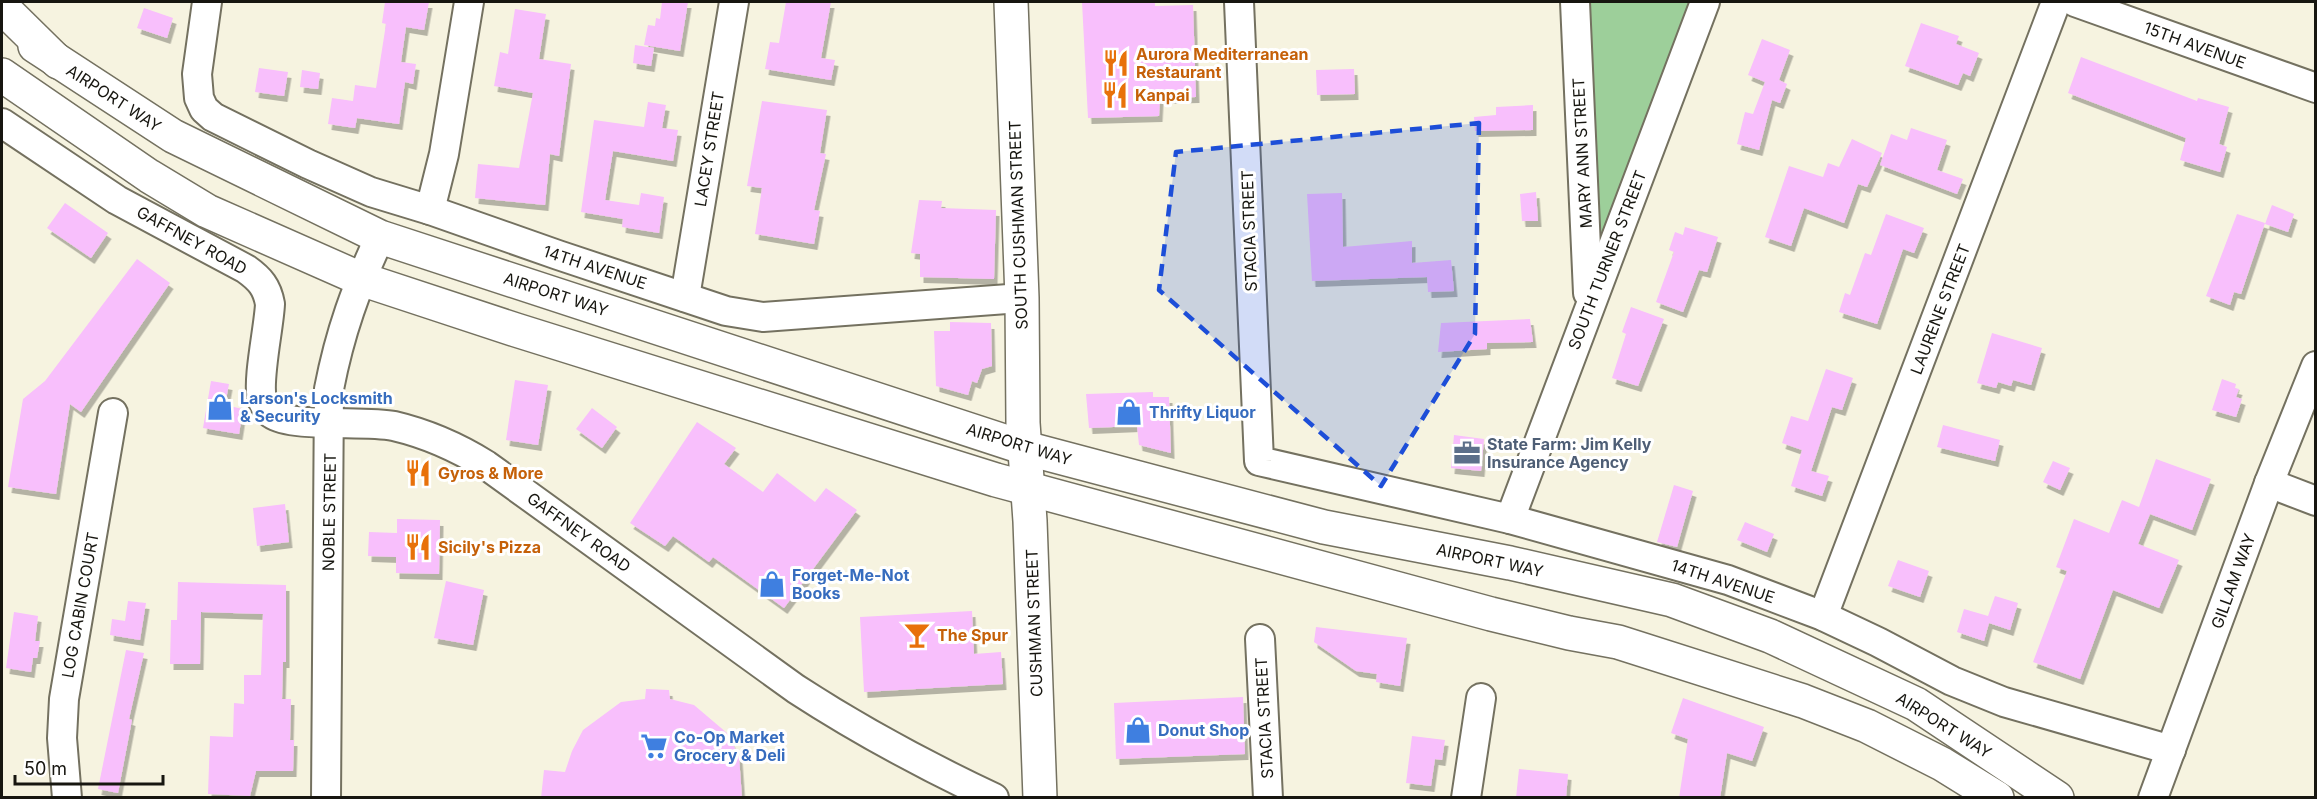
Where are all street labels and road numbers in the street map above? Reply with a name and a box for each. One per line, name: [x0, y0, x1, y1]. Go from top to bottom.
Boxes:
street label: 15TH AVENUE: [2141, 17, 2249, 73]
street label: AIRPORT WAY: [63, 60, 165, 136]
street label: MARY ANN STREET: [1568, 77, 1596, 229]
street label: LACEY STREET: [690, 90, 728, 208]
street label: SOUTH CUSHMAN STREET: [1004, 120, 1032, 330]
street label: SOUTH TURNER STREET: [1564, 167, 1650, 353]
street label: STACIA STREET: [1237, 170, 1261, 292]
street label: GAFFNEY ROAD: [133, 201, 251, 279]
street label: 14TH AVENUE: [541, 241, 649, 293]
street label: LAURENE STREET: [1906, 241, 1974, 377]
street label: AIRPORT WAY: [501, 268, 611, 320]
street label: AIRPORT WAY: [964, 419, 1074, 470]
street label: NOBLE STREET: [318, 453, 340, 571]
street label: GAFFNEY ROAD: [523, 488, 635, 576]
street label: LOG CABIN COURT: [57, 531, 103, 679]
street label: GILLAM WAY: [2207, 531, 2260, 631]
street label: AIRPORT WAY: [1435, 539, 1545, 581]
street label: CUSHMAN STREET: [1021, 549, 1047, 697]
street label: 14TH AVENUE: [1669, 555, 1777, 607]
street label: STACIA STREET: [1251, 657, 1277, 779]
street label: AIRPORT WAY: [1893, 688, 1996, 762]

